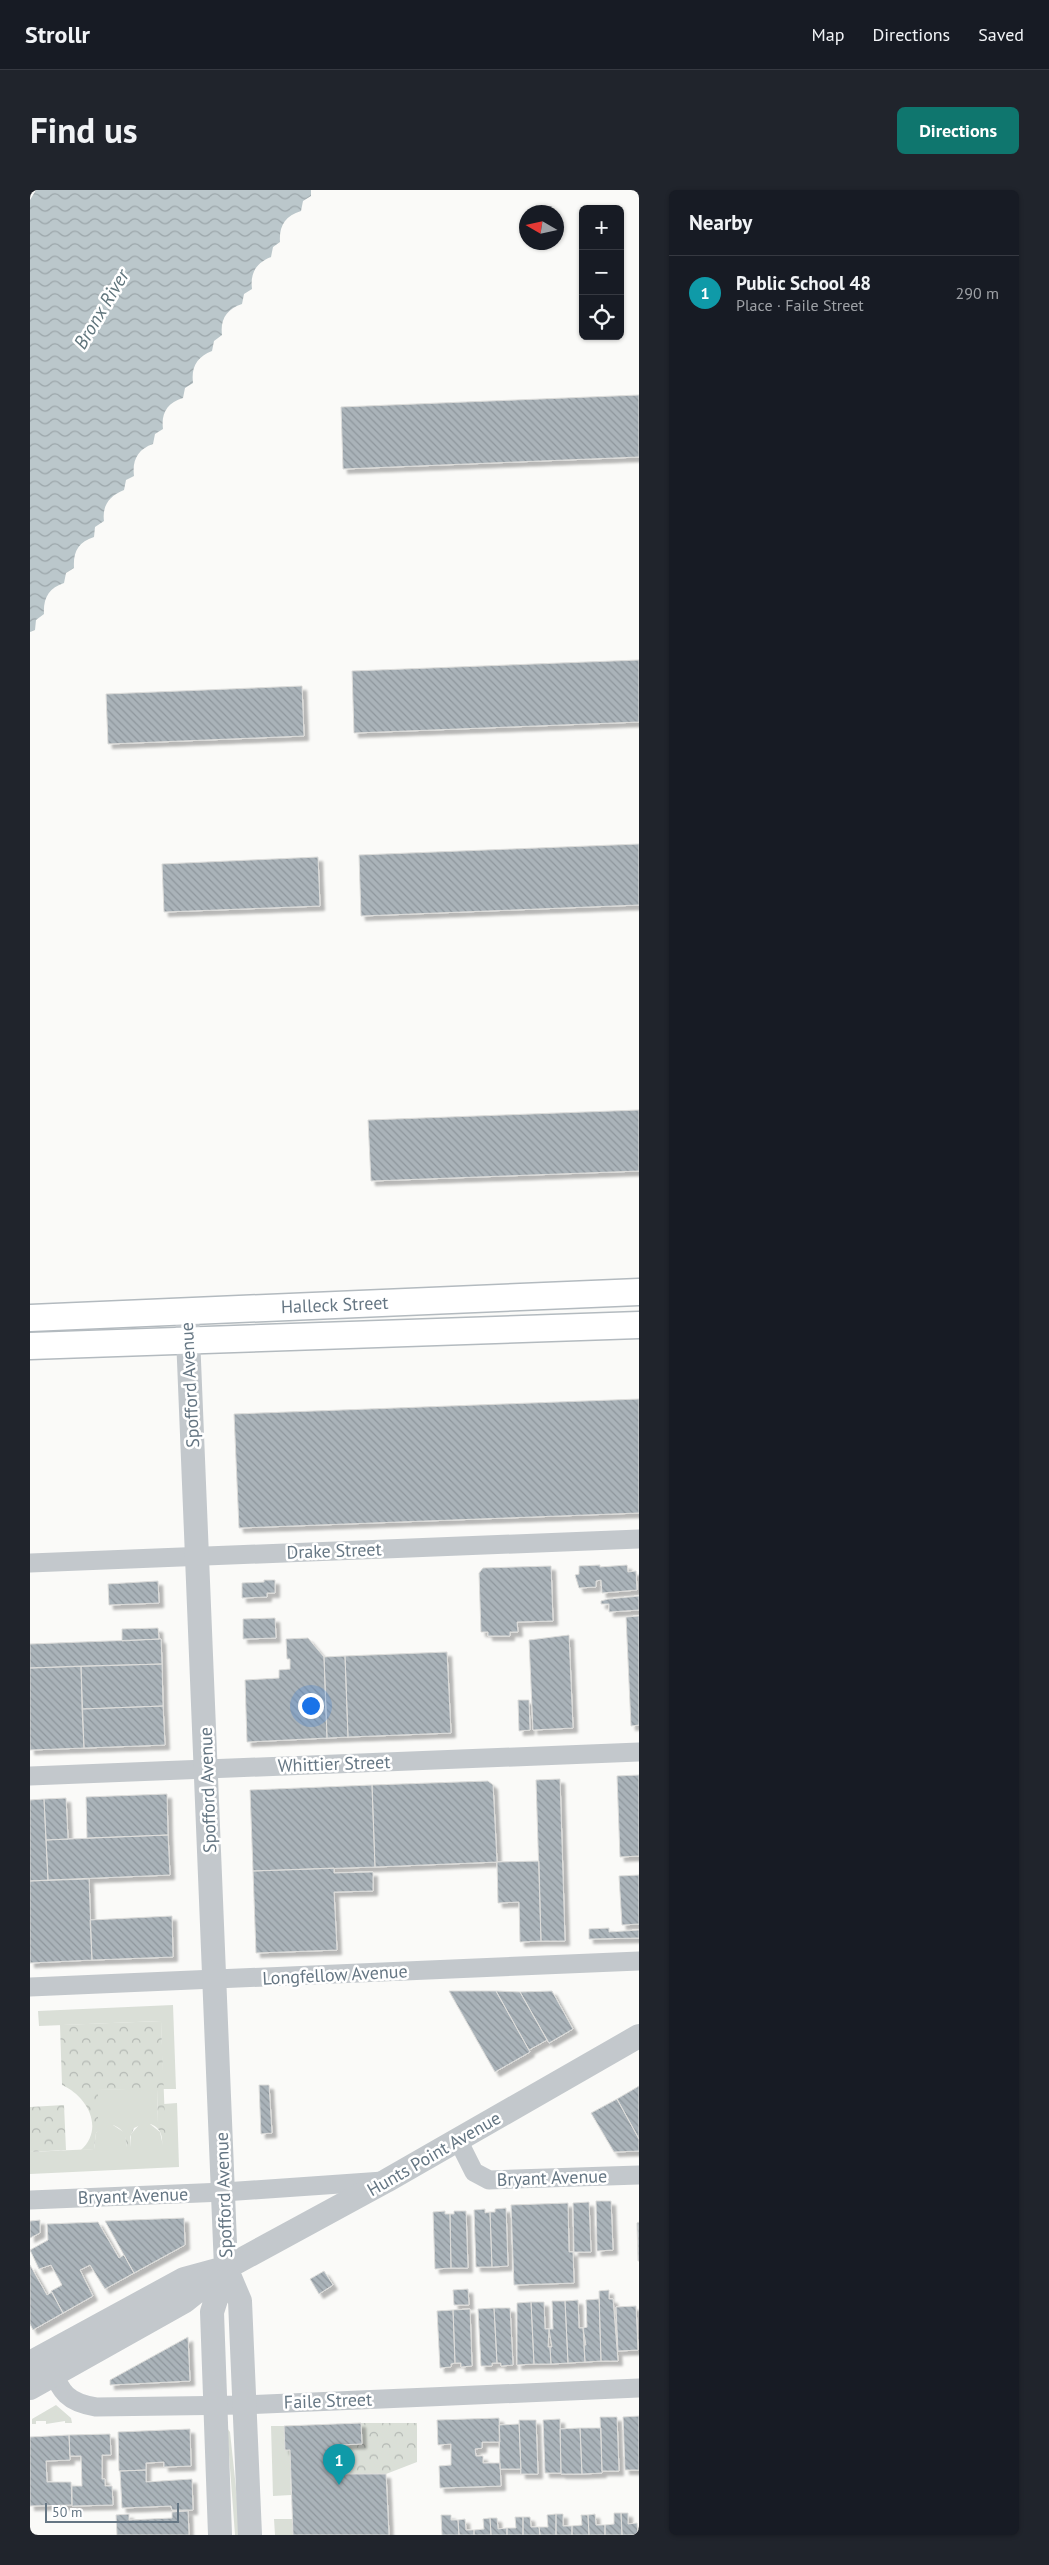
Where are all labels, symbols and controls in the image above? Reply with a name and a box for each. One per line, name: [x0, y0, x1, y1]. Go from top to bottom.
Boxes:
text: Strollr: [25, 19, 90, 50]
text: Map: [812, 23, 844, 46]
text: Directions: [872, 23, 950, 46]
text: Saved: [978, 23, 1024, 46]
text: Find us: [30, 107, 138, 153]
button: Directions: [897, 107, 1019, 154]
north arrow: [519, 205, 564, 250]
map controls: [579, 205, 624, 340]
button: +: [579, 205, 624, 250]
text: Nearby: [689, 209, 752, 236]
button: −: [579, 250, 624, 295]
water label: Bronx River: [68, 263, 135, 353]
text: Public School 48: [736, 271, 871, 295]
text: 1: [700, 283, 710, 303]
text: 290 m: [956, 283, 999, 303]
button: locate: [579, 295, 624, 340]
text: Place · Faile Street: [736, 295, 864, 315]
street label: Halleck Street: [280, 1291, 389, 1318]
street label: Spofford Avenue: [175, 1322, 204, 1449]
street label: Drake Street: [286, 1537, 382, 1564]
your location: [298, 1693, 324, 1719]
street label: Spofford Avenue: [194, 1727, 221, 1853]
street label: Whittier Street: [277, 1750, 391, 1777]
street label: Longfellow Avenue: [262, 1959, 408, 1990]
street label: Hunts Point Avenue: [363, 2106, 505, 2201]
street label: Spofford Avenue: [210, 2132, 237, 2258]
street label: Bryant Avenue: [496, 2164, 608, 2191]
street label: Bryant Avenue: [77, 2182, 189, 2209]
street label: Faile Street: [283, 2387, 372, 2414]
pin: 1: [323, 2444, 355, 2485]
scale bar: [45, 2500, 179, 2523]
text: 50 m: [52, 2503, 82, 2521]

